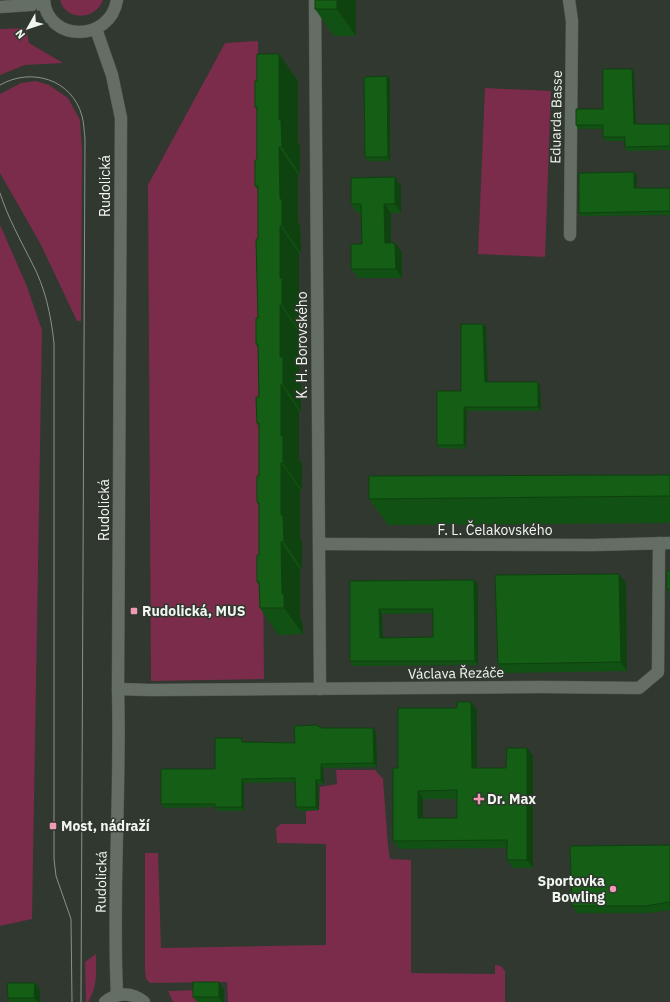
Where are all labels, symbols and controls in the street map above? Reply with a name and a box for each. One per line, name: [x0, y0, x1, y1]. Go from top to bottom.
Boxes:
north arrow: [8, 8, 48, 48]
text: N: [12, 27, 28, 42]
street label: Eduarda Basse: [546, 70, 566, 164]
street label: Rudolická: [96, 154, 114, 217]
street label: K. H. Borovského: [293, 291, 311, 399]
street label: Rudolická: [95, 478, 113, 541]
street label: F. L. Čelakovského: [437, 520, 553, 539]
place label: Rudolická, MUS: [142, 602, 246, 620]
marker: Rudolická, MUS: [129, 606, 139, 616]
street label: Václava Řezáče: [408, 662, 505, 683]
place label: Dr. Max: [487, 790, 536, 808]
marker: Dr. Max: [474, 794, 484, 804]
place label: Most, nádraží: [61, 817, 151, 835]
marker: Most, nádraží: [48, 821, 58, 831]
street label: Rudolická: [91, 850, 111, 913]
place label: Sportovka Bowling: [537, 872, 605, 906]
marker: Sportovka Bowling: [608, 884, 618, 894]

